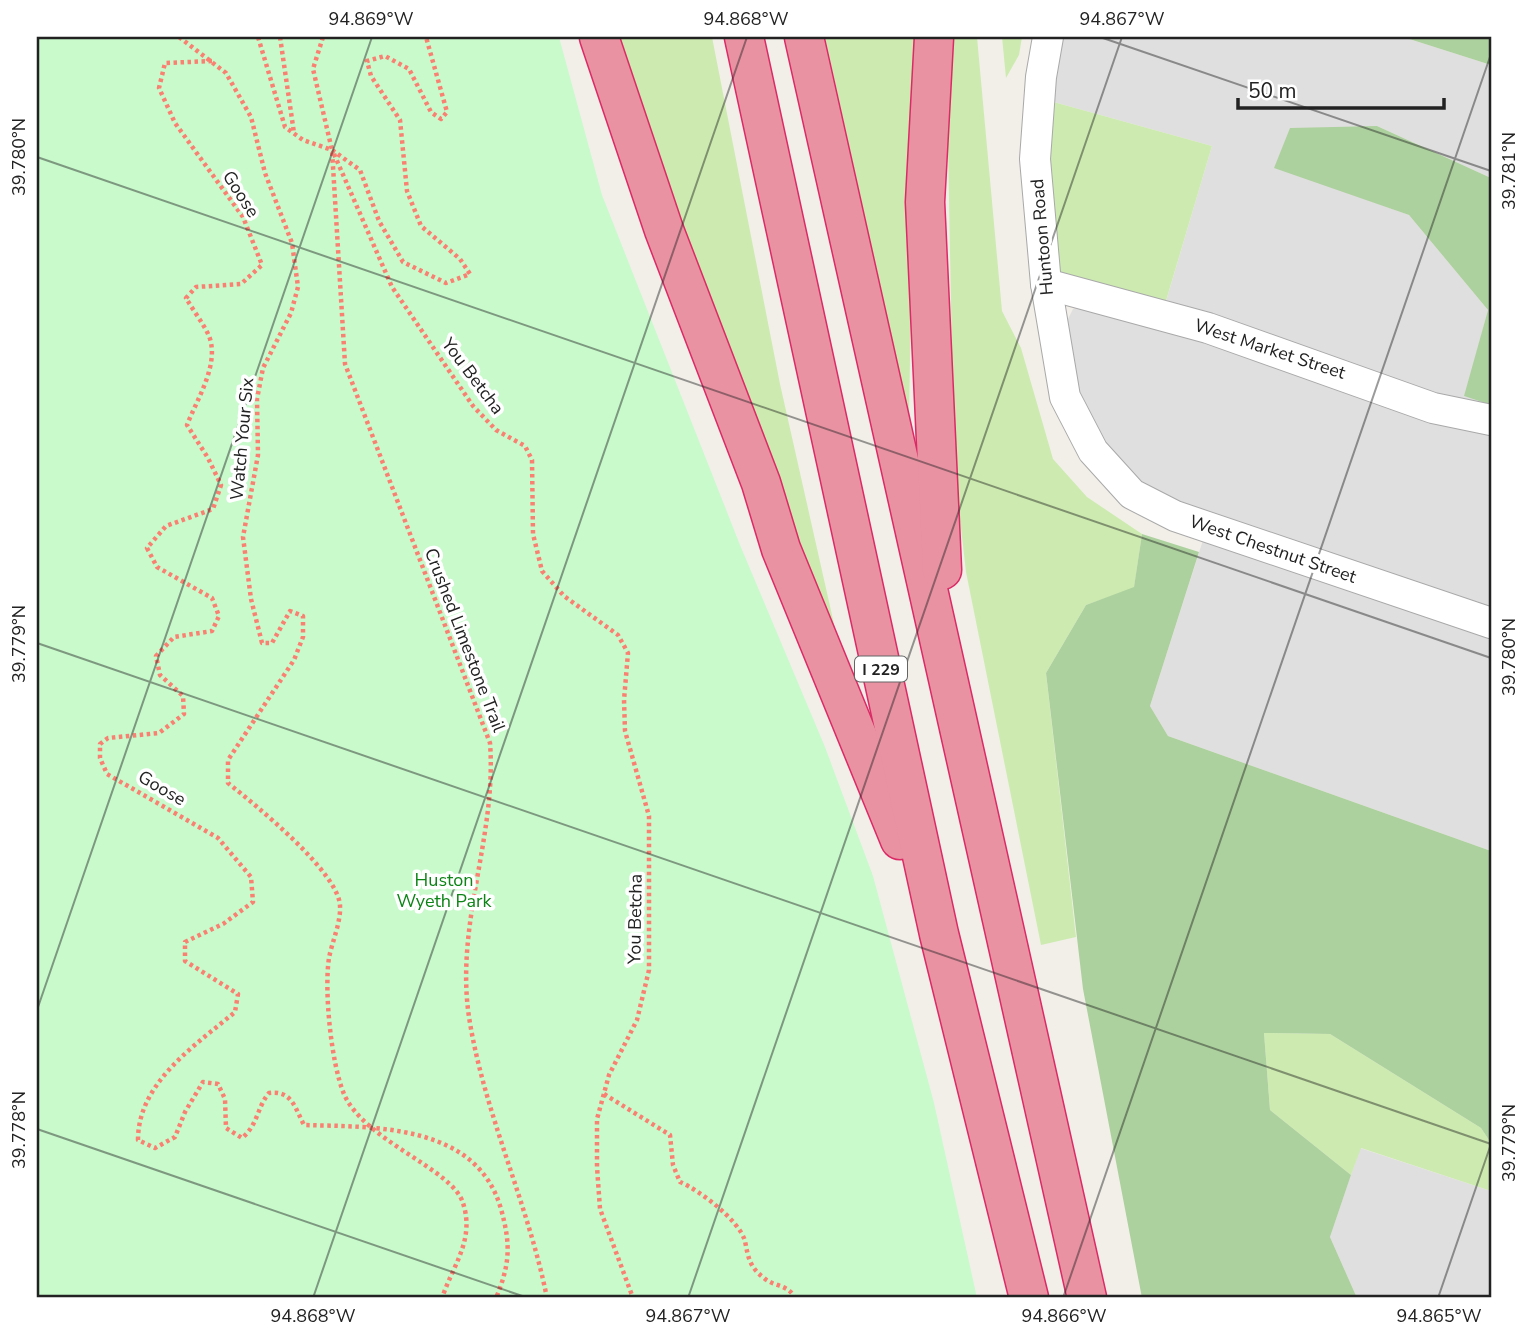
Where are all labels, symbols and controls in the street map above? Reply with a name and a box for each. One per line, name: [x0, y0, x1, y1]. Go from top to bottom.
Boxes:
text: 94.869°W: [329, 7, 414, 31]
text: 94.868°W: [704, 7, 789, 31]
text: 94.867°W: [1080, 7, 1165, 31]
scale bar: [1238, 66, 1444, 110]
text: 50 m: [1248, 77, 1297, 105]
text: 39.780°N: [7, 118, 31, 196]
text: 39.781°N: [1497, 132, 1521, 210]
street label: Goose: [217, 166, 265, 222]
street label: Huntoon Road: [1025, 178, 1059, 296]
street label: West Market Street: [1191, 313, 1349, 385]
street label: You Betcha: [436, 332, 510, 419]
street label: Watch Your Six: [225, 376, 259, 501]
street label: West Chestnut Street: [1186, 509, 1360, 589]
street label: Crushed Limestone Trail: [419, 545, 511, 736]
text: 39.779°N: [7, 605, 31, 683]
text: 39.780°N: [1497, 618, 1521, 696]
road number: I 229: [855, 656, 907, 682]
street label: Goose: [134, 765, 190, 811]
park label: Huston Wyeth Park: [396, 868, 493, 913]
street label: You Betcha: [622, 874, 648, 965]
text: 39.778°N: [7, 1091, 31, 1169]
text: 39.779°N: [1497, 1104, 1521, 1182]
text: 94.868°W: [271, 1304, 356, 1328]
text: 94.867°W: [646, 1304, 731, 1328]
text: 94.866°W: [1022, 1304, 1107, 1328]
text: 94.865°W: [1397, 1304, 1482, 1328]

